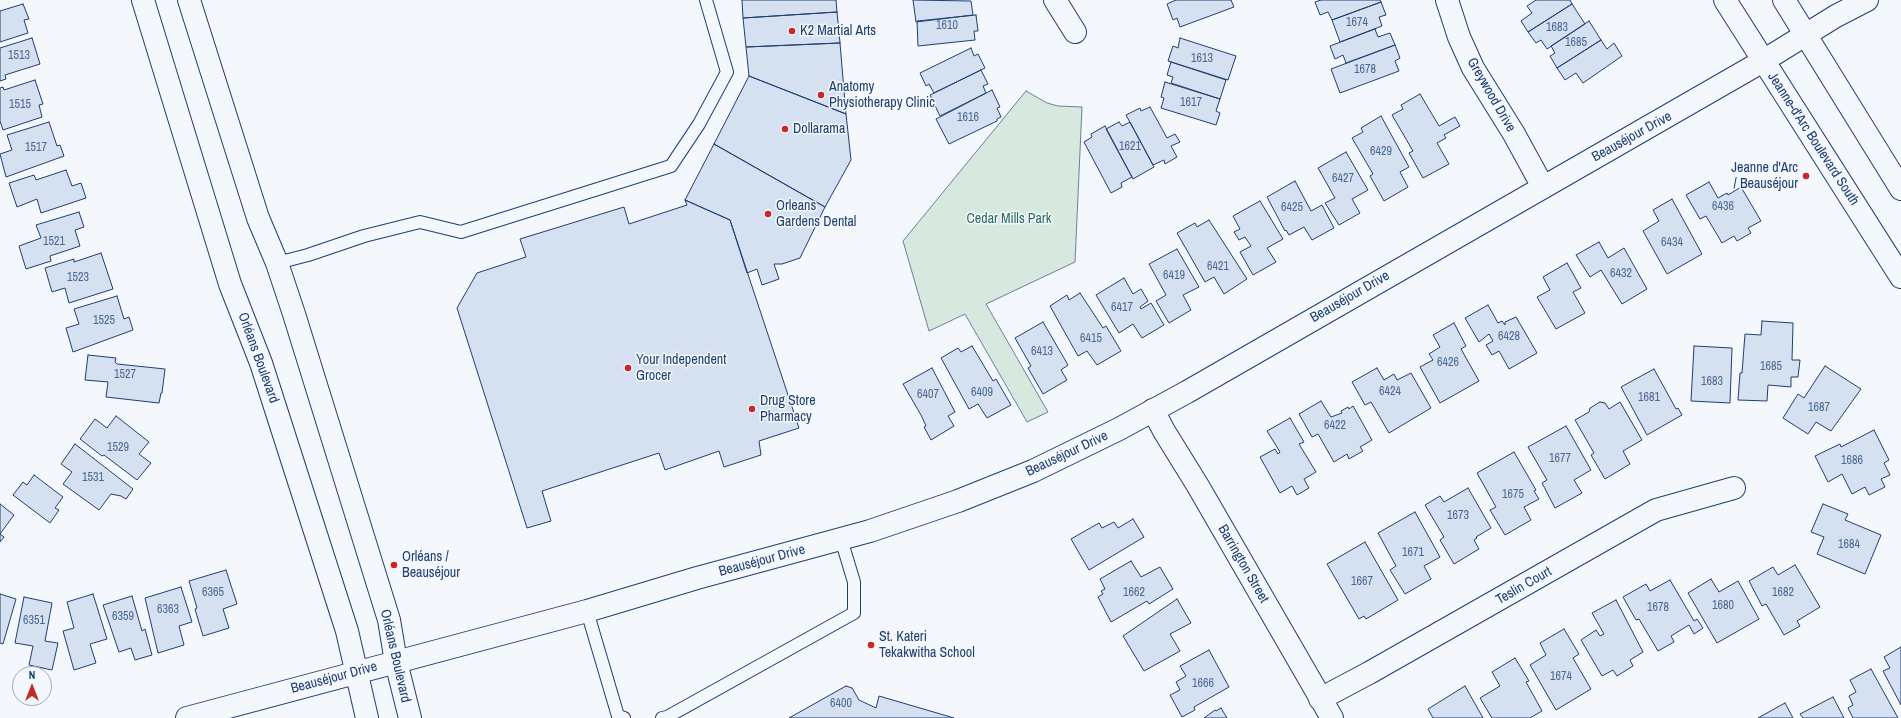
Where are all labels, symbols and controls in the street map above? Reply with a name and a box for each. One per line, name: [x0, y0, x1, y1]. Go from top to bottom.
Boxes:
house number: 1674: [1346, 16, 1368, 30]
house number: 1610: [936, 19, 958, 33]
house number: 1683: [1546, 21, 1568, 35]
place label: K2 Martial Arts: [800, 23, 876, 39]
marker: K2 Martial Arts: [787, 26, 797, 36]
house number: 1685: [1565, 36, 1587, 50]
house number: 1513: [8, 49, 30, 63]
house number: 1613: [1191, 52, 1213, 66]
street label: Greywood Drive: [1463, 55, 1519, 135]
house number: 1678: [1354, 63, 1376, 77]
street label: Jeanne-d'Arc Boulevard South: [1764, 69, 1862, 209]
place label: Anatomy Physiotherapy Clinic: [829, 79, 935, 112]
marker: Anatomy Physiotherapy Clinic: [816, 90, 826, 100]
house number: 1617: [1180, 96, 1202, 110]
house number: 1515: [9, 98, 31, 112]
street label: Beauséjour Drive: [1589, 108, 1675, 166]
house number: 1616: [957, 111, 979, 125]
place label: Dollarama: [793, 121, 845, 137]
marker: Dollarama: [780, 124, 790, 134]
house number: 1621: [1119, 140, 1141, 154]
house number: 1517: [25, 141, 47, 155]
house number: 6429: [1370, 145, 1392, 159]
place label: Jeanne d'Arc / Beauséjour: [1731, 160, 1798, 192]
marker: Jeanne d'Arc / Beauséjour: [1801, 171, 1811, 181]
house number: 6427: [1332, 172, 1354, 186]
place label: Orleans Gardens Dental: [776, 198, 856, 230]
house number: 6436: [1712, 200, 1734, 214]
house number: 6425: [1281, 201, 1303, 215]
marker: Orleans Gardens Dental: [763, 209, 773, 219]
park label: Cedar Mills Park: [967, 211, 1051, 227]
house number: 1521: [43, 235, 65, 249]
house number: 6434: [1661, 236, 1683, 250]
house number: 6421: [1207, 260, 1229, 274]
house number: 6432: [1610, 267, 1632, 281]
street label: Beauséjour Drive: [1307, 268, 1393, 326]
house number: 6419: [1163, 269, 1185, 283]
house number: 1523: [67, 271, 89, 285]
house number: 6417: [1111, 301, 1133, 315]
street label: Orléans Boulevard: [234, 310, 282, 406]
house number: 1525: [93, 314, 115, 328]
house number: 6428: [1498, 330, 1520, 344]
house number: 6415: [1080, 332, 1102, 346]
house number: 6413: [1031, 345, 1053, 359]
place label: Your Independent Grocer: [636, 352, 726, 384]
house number: 6426: [1437, 356, 1459, 370]
house number: 1685: [1760, 360, 1782, 374]
marker: Your Independent Grocer: [623, 363, 633, 373]
house number: 1527: [114, 368, 136, 382]
house number: 1683: [1701, 375, 1723, 389]
house number: 6424: [1379, 385, 1401, 399]
house number: 6409: [971, 386, 993, 400]
house number: 6407: [917, 388, 939, 402]
house number: 1681: [1638, 391, 1660, 405]
place label: Drug Store Pharmacy: [760, 393, 816, 426]
house number: 1687: [1808, 401, 1830, 415]
marker: Drug Store Pharmacy: [747, 404, 757, 414]
house number: 6422: [1324, 419, 1346, 433]
street label: Beauséjour Drive: [1023, 428, 1111, 480]
house number: 1529: [107, 441, 129, 455]
house number: 1677: [1549, 452, 1571, 466]
house number: 1686: [1841, 454, 1863, 468]
house number: 1531: [82, 471, 104, 485]
house number: 1675: [1502, 488, 1524, 502]
house number: 1673: [1447, 509, 1469, 523]
street label: Barrington Street: [1214, 522, 1272, 606]
house number: 1684: [1838, 538, 1860, 552]
street label: Beauséjour Drive: [717, 541, 807, 581]
house number: 1671: [1402, 546, 1424, 560]
place label: Orléans / Beauséjour: [402, 549, 460, 582]
marker: Orléans / Beauséjour: [389, 560, 399, 570]
street label: Teslin Court: [1493, 563, 1555, 609]
house number: 1667: [1351, 575, 1373, 589]
house number: 6365: [202, 586, 224, 600]
house number: 1662: [1123, 586, 1145, 600]
house number: 1682: [1772, 586, 1794, 600]
house number: 1680: [1712, 599, 1734, 613]
house number: 1678: [1647, 601, 1669, 615]
house number: 6363: [157, 603, 179, 617]
street label: Orléans Boulevard: [376, 608, 414, 704]
house number: 6359: [112, 610, 134, 624]
house number: 6351: [23, 614, 45, 628]
place label: St. Kateri Tekakwitha School: [879, 629, 975, 662]
marker: St. Kateri Tekakwitha School: [866, 640, 876, 650]
street label: Beauséjour Drive: [289, 658, 379, 698]
north arrow: [12, 666, 52, 706]
text: N: [29, 668, 35, 682]
house number: 1674: [1550, 670, 1572, 684]
house number: 1666: [1192, 677, 1214, 691]
house number: 6400: [830, 697, 852, 711]

